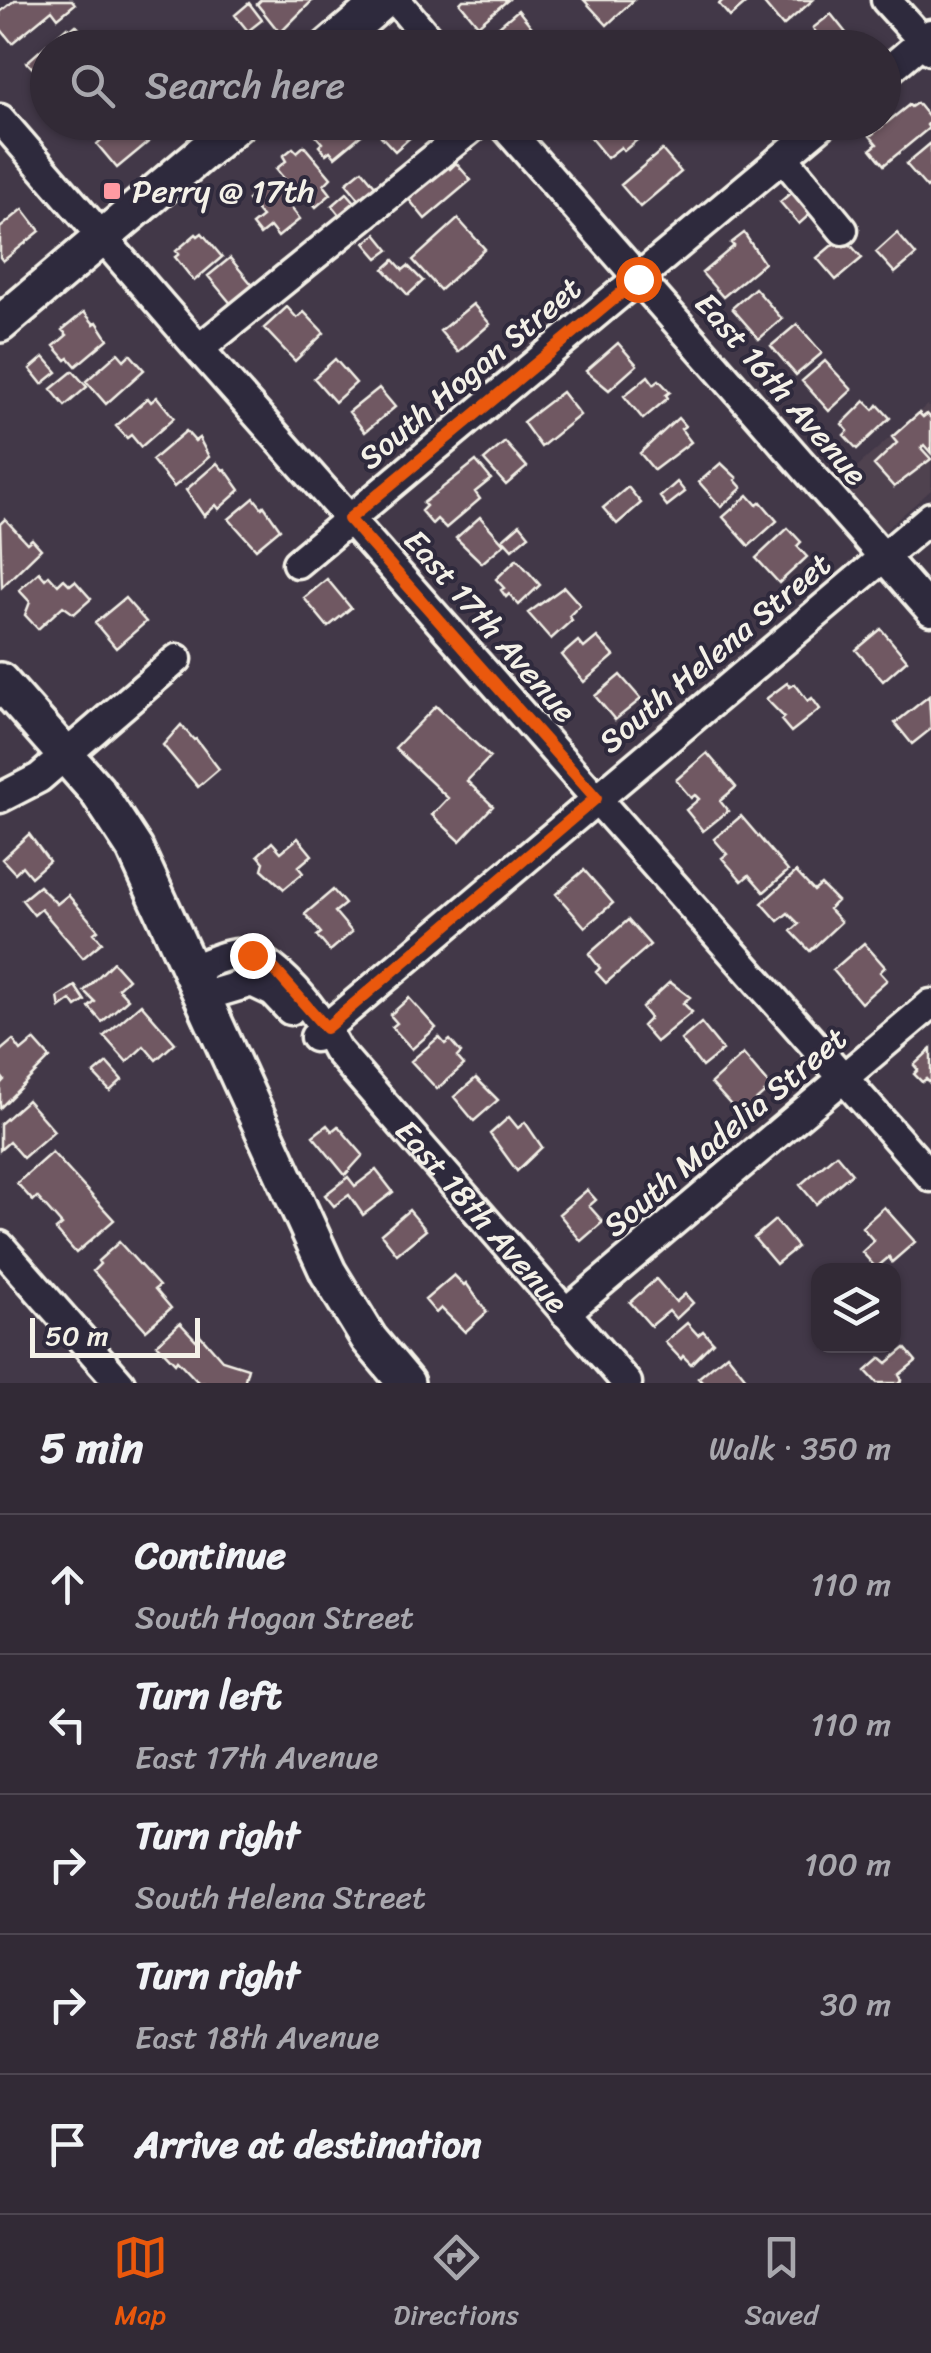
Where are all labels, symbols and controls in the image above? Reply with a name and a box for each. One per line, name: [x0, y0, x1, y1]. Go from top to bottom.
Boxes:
search box: [30, 30, 901, 140]
text: Search here: [145, 52, 345, 119]
icon: search: [65, 58, 120, 113]
place label: Perry @ 17th: [132, 163, 314, 220]
marker: Perry @ 17th: [101, 180, 123, 202]
route start: [616, 257, 662, 303]
street label: South Hogan Street: [345, 262, 595, 484]
street label: East 16th Avenue: [680, 279, 882, 499]
street label: East 17th Avenue: [389, 516, 591, 736]
street label: South Helena Street: [585, 538, 845, 768]
route end: [230, 933, 276, 979]
street label: South Madelia Street: [590, 1012, 860, 1252]
street label: East 18th Avenue: [380, 1106, 584, 1327]
map controls: [811, 1263, 901, 1353]
button: layers: [811, 1263, 901, 1353]
text: 50 m: [45, 1311, 109, 1360]
scale bar: [30, 1313, 200, 1358]
text: 5 min: [40, 1411, 143, 1485]
text: Walk · 350 m: [709, 1420, 891, 1477]
text: Continue: [135, 1522, 286, 1589]
text: 110 m: [810, 1556, 891, 1613]
icon: ahead: [40, 1557, 95, 1612]
text: South Hogan Street: [135, 1589, 414, 1646]
text: Turn left: [135, 1662, 281, 1729]
text: 110 m: [810, 1696, 891, 1753]
icon: left: [40, 1697, 95, 1752]
text: East 17th Avenue: [135, 1729, 378, 1786]
text: Turn right: [135, 1802, 300, 1869]
text: 100 m: [804, 1836, 891, 1893]
icon: right: [40, 1837, 95, 1892]
text: South Helena Street: [135, 1869, 426, 1926]
text: Turn right: [135, 1942, 300, 2009]
text: 30 m: [820, 1976, 891, 2033]
icon: right: [40, 1977, 95, 2032]
text: East 18th Avenue: [135, 2009, 379, 2066]
text: Arrive at destination: [135, 2111, 482, 2178]
icon: arrive: [40, 2117, 95, 2172]
tab: Map: [113, 2230, 168, 2339]
tab: Directions: [393, 2230, 519, 2339]
tab: Saved: [744, 2230, 818, 2339]

